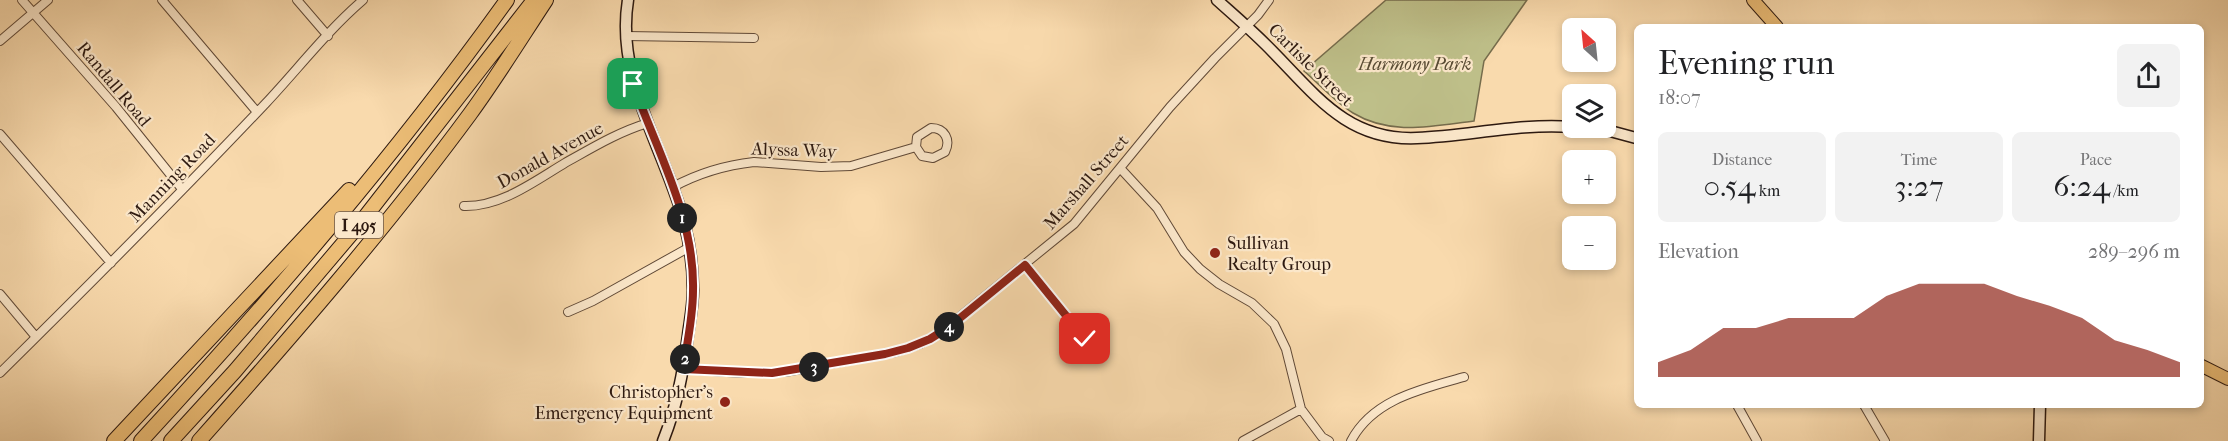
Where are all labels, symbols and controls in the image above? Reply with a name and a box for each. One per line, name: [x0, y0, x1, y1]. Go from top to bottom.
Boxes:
north arrow: [1562, 18, 1616, 72]
map controls: [1562, 18, 1616, 270]
street label: Carlisle Street: [1264, 20, 1358, 112]
street label: Randall Road: [72, 38, 155, 131]
text: Evening run: [1658, 44, 1835, 83]
button: share: [2117, 44, 2180, 107]
park label: Harmony Park: [1357, 54, 1472, 75]
pin: [607, 58, 658, 109]
icon: arrive: [616, 67, 649, 100]
button: layers: [1562, 84, 1616, 138]
text: 18:07: [1658, 86, 1701, 109]
street label: Donald Avenue: [493, 118, 607, 193]
street label: Manning Road: [125, 130, 220, 227]
street label: Marshall Street: [1039, 130, 1134, 234]
street label: Alyssa Way: [750, 138, 838, 163]
button: +: [1562, 150, 1616, 204]
text: Distance: [1712, 150, 1772, 169]
text: Time: [1901, 150, 1937, 169]
text: Pace: [2080, 150, 2112, 169]
text: 0.54: [1704, 169, 1755, 204]
text: 3:27: [1894, 169, 1944, 204]
text: 6:24: [2053, 169, 2110, 204]
text: km: [1755, 181, 1780, 200]
text: /km: [2110, 181, 2139, 200]
pin: 1: [667, 203, 697, 233]
text: 1: [679, 208, 685, 227]
road number: I 495: [335, 212, 383, 238]
button: −: [1562, 216, 1616, 270]
place label: Sullivan Realty Group: [1227, 233, 1331, 275]
text: Elevation: [1658, 240, 1739, 263]
text: 289–296 m: [2088, 240, 2180, 263]
marker: Sullivan Realty Group: [1208, 246, 1222, 260]
pin: 4: [934, 312, 964, 342]
pin: [1059, 313, 1110, 364]
text: 4: [944, 317, 954, 336]
icon: check: [1068, 322, 1101, 355]
pin: 2: [670, 344, 700, 374]
text: 2: [681, 349, 689, 368]
pin: 3: [799, 352, 829, 382]
text: 3: [811, 357, 817, 376]
place label: Christopher's Emergency Equipment: [534, 382, 714, 424]
marker: Christopher's Emergency Equipment: [718, 395, 732, 409]

